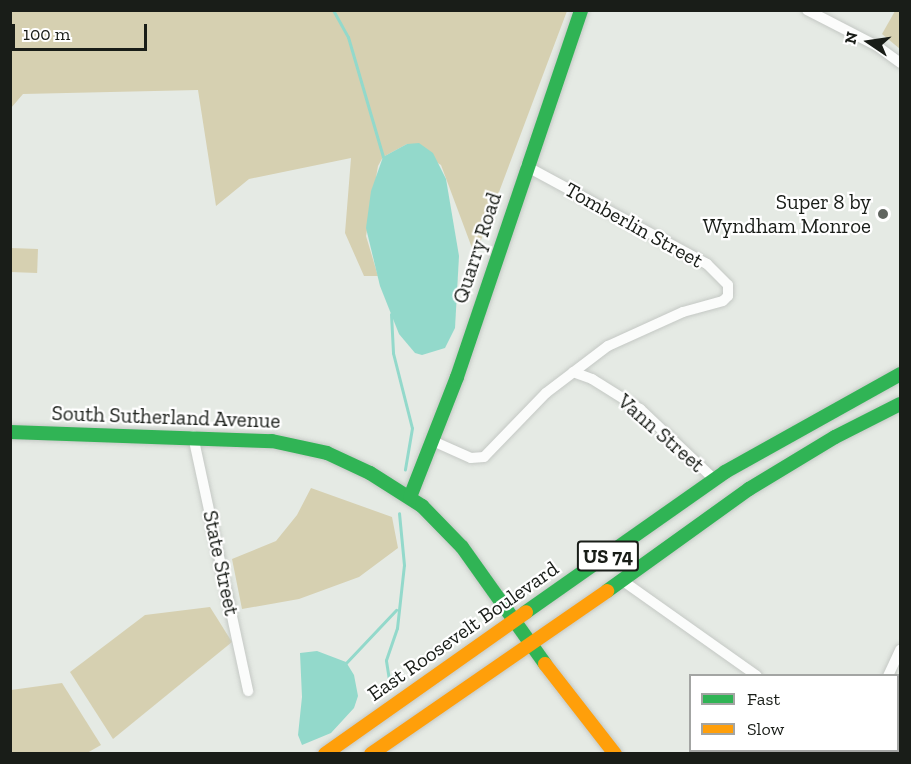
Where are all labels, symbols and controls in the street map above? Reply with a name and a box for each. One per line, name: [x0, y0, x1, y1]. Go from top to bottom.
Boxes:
scale bar: [15, 12, 150, 50]
north arrow: [839, 12, 899, 72]
text: 100 m: [23, 23, 70, 45]
text: N: [840, 30, 862, 46]
street label: Tomberlin Street: [561, 177, 707, 273]
street label: Quarry Road: [447, 189, 507, 307]
place label: Super 8 by Wyndham Monroe: [703, 189, 871, 239]
marker: Super 8 by Wyndham Monroe: [876, 207, 890, 221]
street label: Vann Street: [613, 389, 709, 477]
street label: South Sutherland Avenue: [51, 400, 281, 434]
street label: State Street: [198, 508, 244, 618]
road number: US 74: [576, 539, 640, 573]
street label: East Roosevelt Boulevard: [363, 556, 563, 706]
legend: [689, 674, 899, 752]
text: Fast: [747, 688, 780, 710]
text: Slow: [747, 718, 784, 740]

